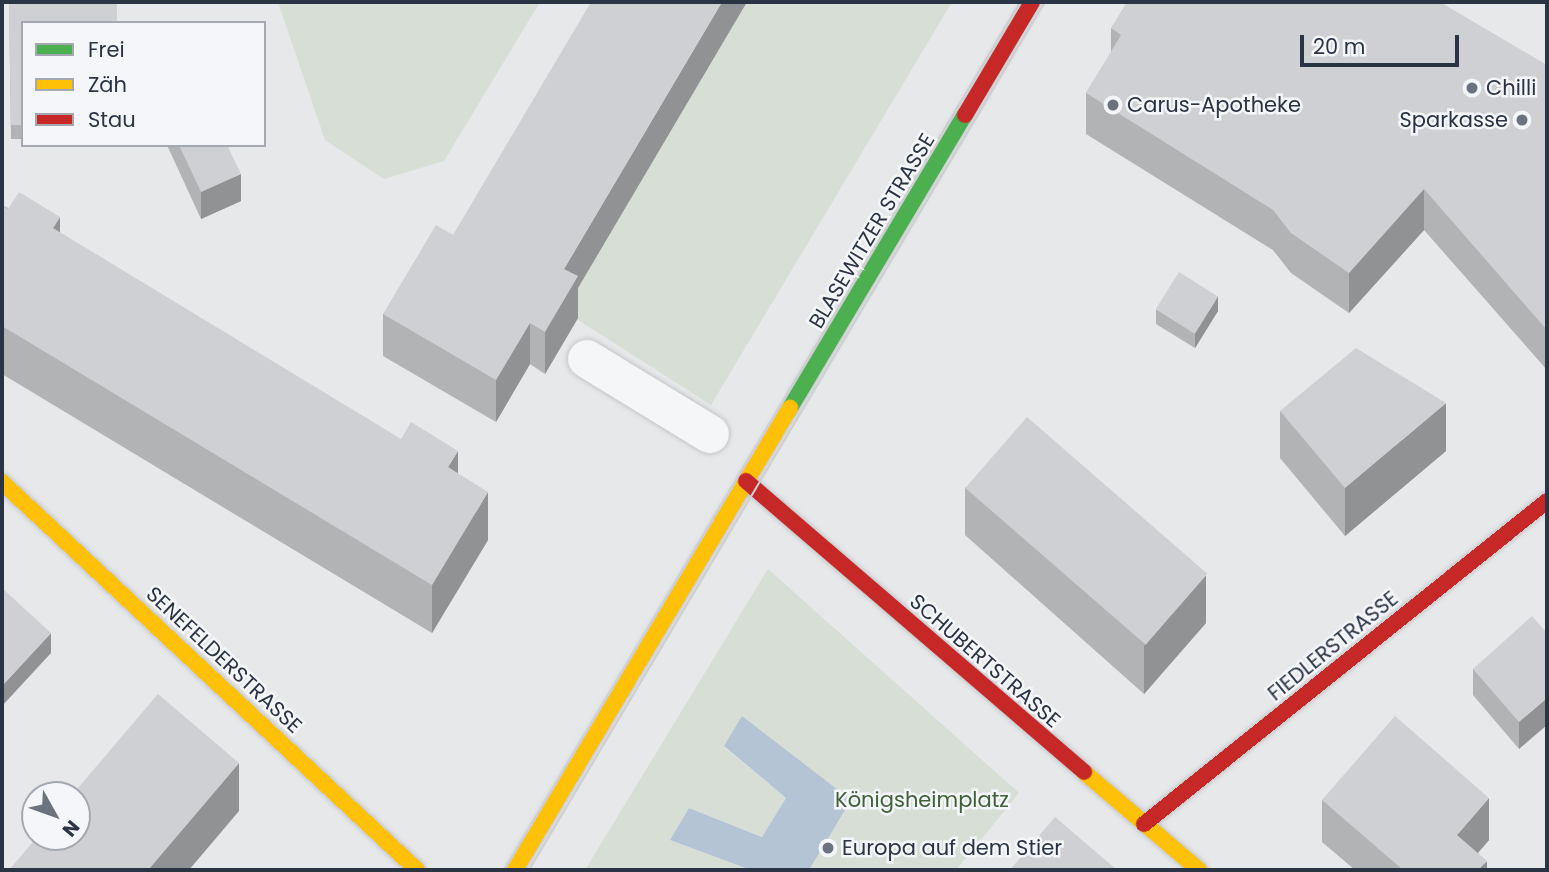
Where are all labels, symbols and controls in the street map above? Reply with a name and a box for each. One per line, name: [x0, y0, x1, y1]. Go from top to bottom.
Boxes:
legend: [21, 21, 266, 147]
scale bar: [1304, 21, 1463, 65]
text: 20 m: [1313, 32, 1366, 61]
text: Frei: [88, 35, 125, 64]
text: Zäh: [88, 70, 127, 99]
place label: Chilli: [1486, 75, 1536, 101]
marker: Chilli: [1464, 80, 1480, 96]
place label: Carus-Apotheke: [1127, 92, 1301, 118]
marker: Carus-Apotheke: [1105, 97, 1121, 113]
text: Stau: [88, 105, 136, 134]
place label: Sparkasse: [1399, 107, 1508, 133]
marker: Sparkasse: [1514, 112, 1530, 128]
street label: BLASEWITZER STRASSE: [804, 129, 940, 333]
street label: SENEFELDERSTRASSE: [141, 581, 307, 739]
street label: FIEDLERSTRASSE: [1263, 586, 1403, 706]
street label: SCHUBERTSTRASSE: [905, 589, 1065, 733]
north arrow: [21, 781, 91, 851]
park label: Königsheimplatz: [835, 787, 1009, 813]
text: N: [56, 814, 86, 843]
place label: Europa auf dem Stier: [842, 835, 1062, 861]
marker: Europa auf dem Stier: [820, 840, 836, 856]

